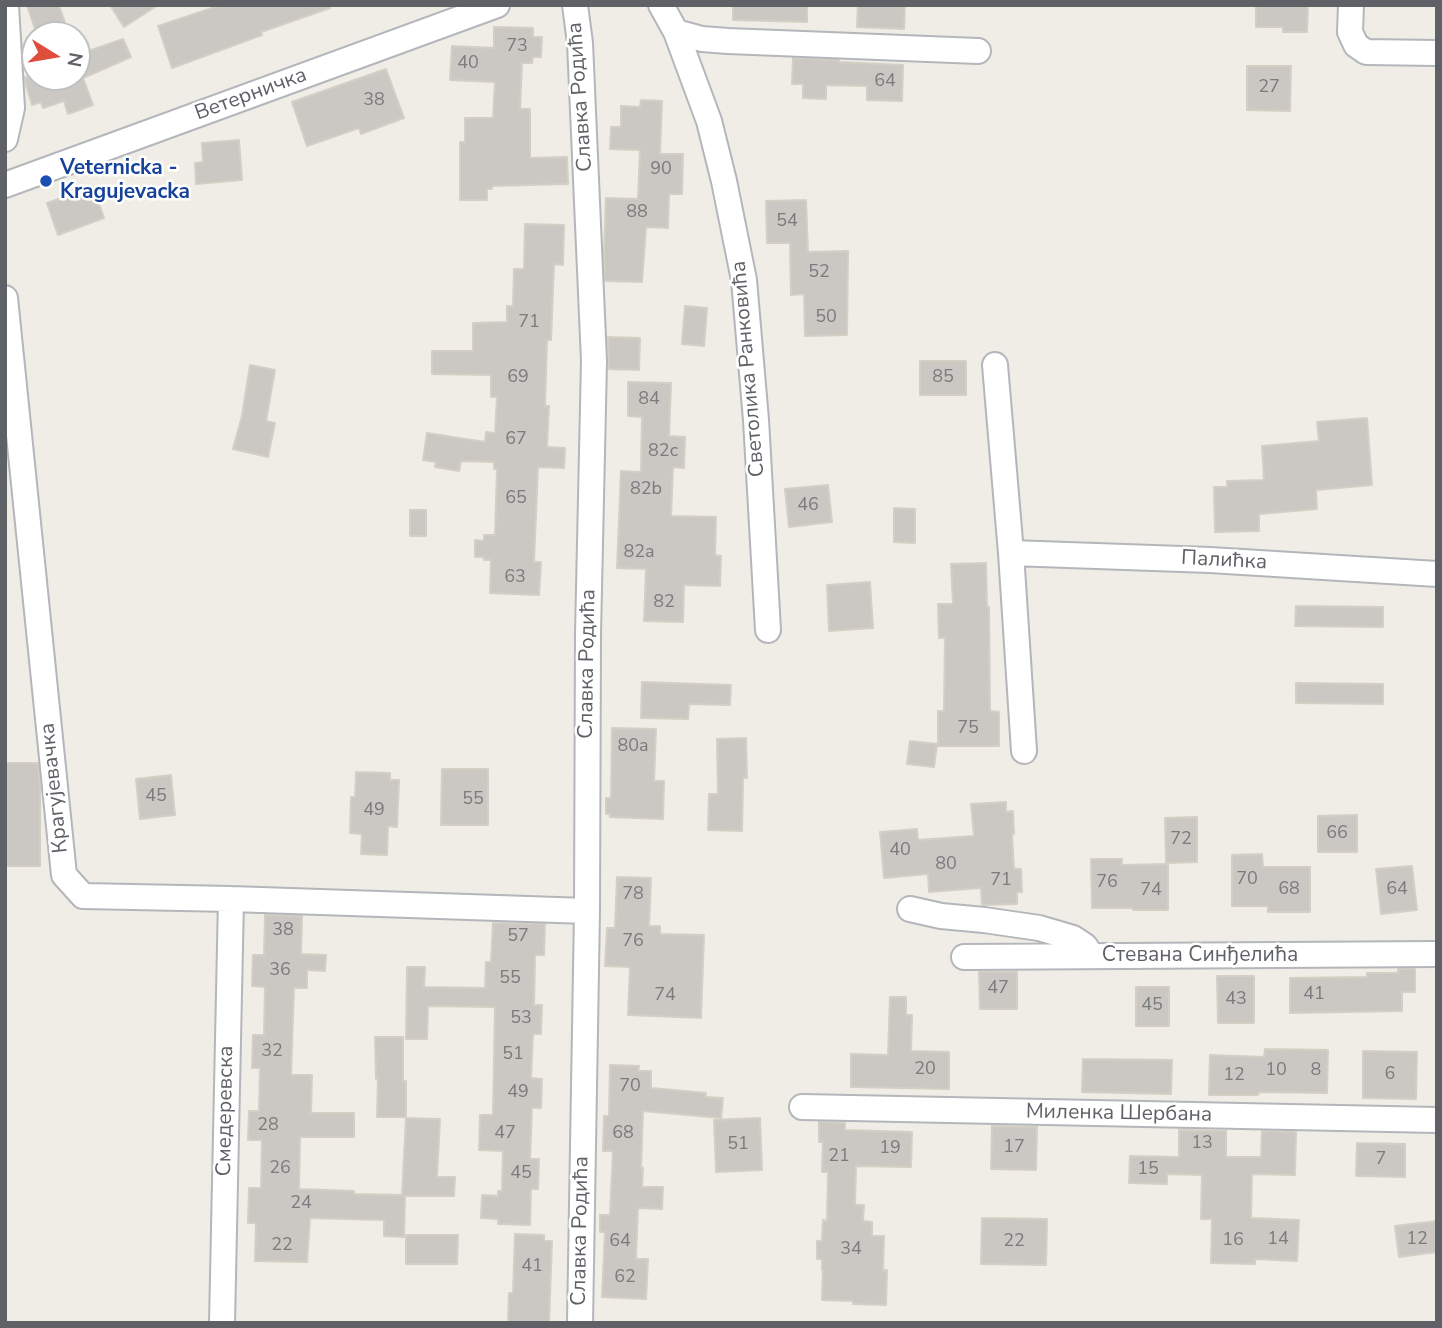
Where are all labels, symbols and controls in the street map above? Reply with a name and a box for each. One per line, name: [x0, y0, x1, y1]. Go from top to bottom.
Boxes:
north arrow: [21, 21, 91, 91]
street label: Славка Родића: [563, 21, 599, 173]
house number: 73: [506, 36, 528, 58]
text: N: [61, 50, 89, 69]
house number: 40: [457, 53, 479, 75]
street label: Ветерничка: [192, 63, 310, 127]
house number: 64: [874, 71, 896, 93]
house number: 27: [1258, 77, 1280, 99]
house number: 38: [363, 90, 385, 112]
place label: Veternicka - Kragujevacka: [60, 156, 190, 206]
house number: 90: [650, 159, 672, 181]
marker: Veternicka - Kragujevacka: [38, 173, 54, 189]
house number: 88: [626, 202, 648, 224]
house number: 54: [776, 211, 798, 233]
street label: Светолика Ранковића: [727, 260, 771, 478]
house number: 52: [808, 262, 830, 284]
house number: 50: [815, 307, 837, 329]
house number: 71: [518, 312, 540, 334]
house number: 69: [507, 367, 529, 389]
house number: 85: [932, 367, 954, 389]
house number: 84: [638, 389, 660, 411]
house number: 67: [505, 429, 527, 451]
house number: 82c: [648, 441, 678, 463]
house number: 82b: [630, 479, 662, 501]
house number: 65: [505, 488, 527, 510]
house number: 46: [797, 495, 819, 517]
house number: 82a: [623, 542, 655, 564]
street label: Палићка: [1180, 546, 1268, 576]
house number: 63: [504, 567, 526, 589]
street label: Славка Родића: [574, 589, 602, 739]
house number: 82: [653, 592, 675, 614]
house number: 75: [957, 718, 979, 740]
street label: Крагујевачка: [36, 722, 74, 854]
house number: 80a: [617, 736, 649, 758]
house number: 45: [145, 786, 167, 808]
house number: 55: [462, 789, 484, 811]
house number: 49: [363, 800, 385, 822]
house number: 66: [1326, 823, 1348, 845]
house number: 72: [1170, 829, 1192, 851]
house number: 40: [889, 840, 911, 862]
house number: 80: [935, 854, 957, 876]
house number: 70: [1236, 869, 1258, 891]
house number: 71: [990, 870, 1012, 892]
house number: 76: [1096, 872, 1118, 894]
house number: 68: [1278, 879, 1300, 901]
house number: 64: [1386, 879, 1408, 901]
house number: 74: [1140, 880, 1162, 902]
house number: 78: [622, 884, 644, 906]
house number: 38: [272, 920, 294, 942]
house number: 57: [507, 926, 529, 948]
house number: 76: [622, 931, 644, 953]
street label: Стевана Синђелића: [1102, 943, 1298, 969]
house number: 36: [269, 960, 291, 982]
house number: 55: [499, 968, 521, 990]
house number: 47: [987, 978, 1009, 1000]
house number: 41: [1303, 984, 1325, 1006]
house number: 74: [654, 985, 676, 1007]
house number: 43: [1225, 989, 1247, 1011]
house number: 45: [1141, 995, 1163, 1017]
house number: 53: [510, 1008, 532, 1030]
house number: 32: [261, 1041, 283, 1063]
house number: 51: [502, 1044, 524, 1066]
street label: Смедеревска: [212, 1045, 240, 1177]
house number: 20: [914, 1059, 936, 1081]
house number: 10: [1265, 1060, 1287, 1082]
house number: 8: [1311, 1060, 1321, 1082]
house number: 6: [1385, 1064, 1395, 1086]
house number: 12: [1223, 1065, 1245, 1087]
house number: 70: [619, 1076, 641, 1098]
house number: 49: [507, 1082, 529, 1104]
street label: Миленка Шербана: [1026, 1100, 1212, 1128]
house number: 28: [257, 1115, 279, 1137]
house number: 47: [494, 1123, 516, 1145]
house number: 68: [612, 1123, 634, 1145]
house number: 13: [1191, 1133, 1213, 1155]
house number: 51: [727, 1134, 749, 1156]
house number: 17: [1003, 1137, 1025, 1159]
house number: 19: [879, 1138, 901, 1160]
house number: 21: [828, 1146, 850, 1168]
house number: 7: [1376, 1149, 1386, 1171]
street label: Славка Родића: [567, 1156, 595, 1306]
house number: 26: [269, 1158, 291, 1180]
house number: 15: [1137, 1159, 1159, 1181]
house number: 45: [510, 1163, 532, 1185]
house number: 24: [290, 1193, 312, 1215]
house number: 14: [1267, 1229, 1289, 1251]
house number: 12: [1406, 1229, 1428, 1251]
house number: 16: [1222, 1230, 1244, 1252]
house number: 64: [609, 1231, 631, 1253]
house number: 22: [1003, 1231, 1025, 1253]
house number: 22: [271, 1235, 293, 1257]
house number: 34: [840, 1239, 862, 1261]
house number: 41: [521, 1256, 543, 1278]
house number: 62: [614, 1267, 636, 1289]

